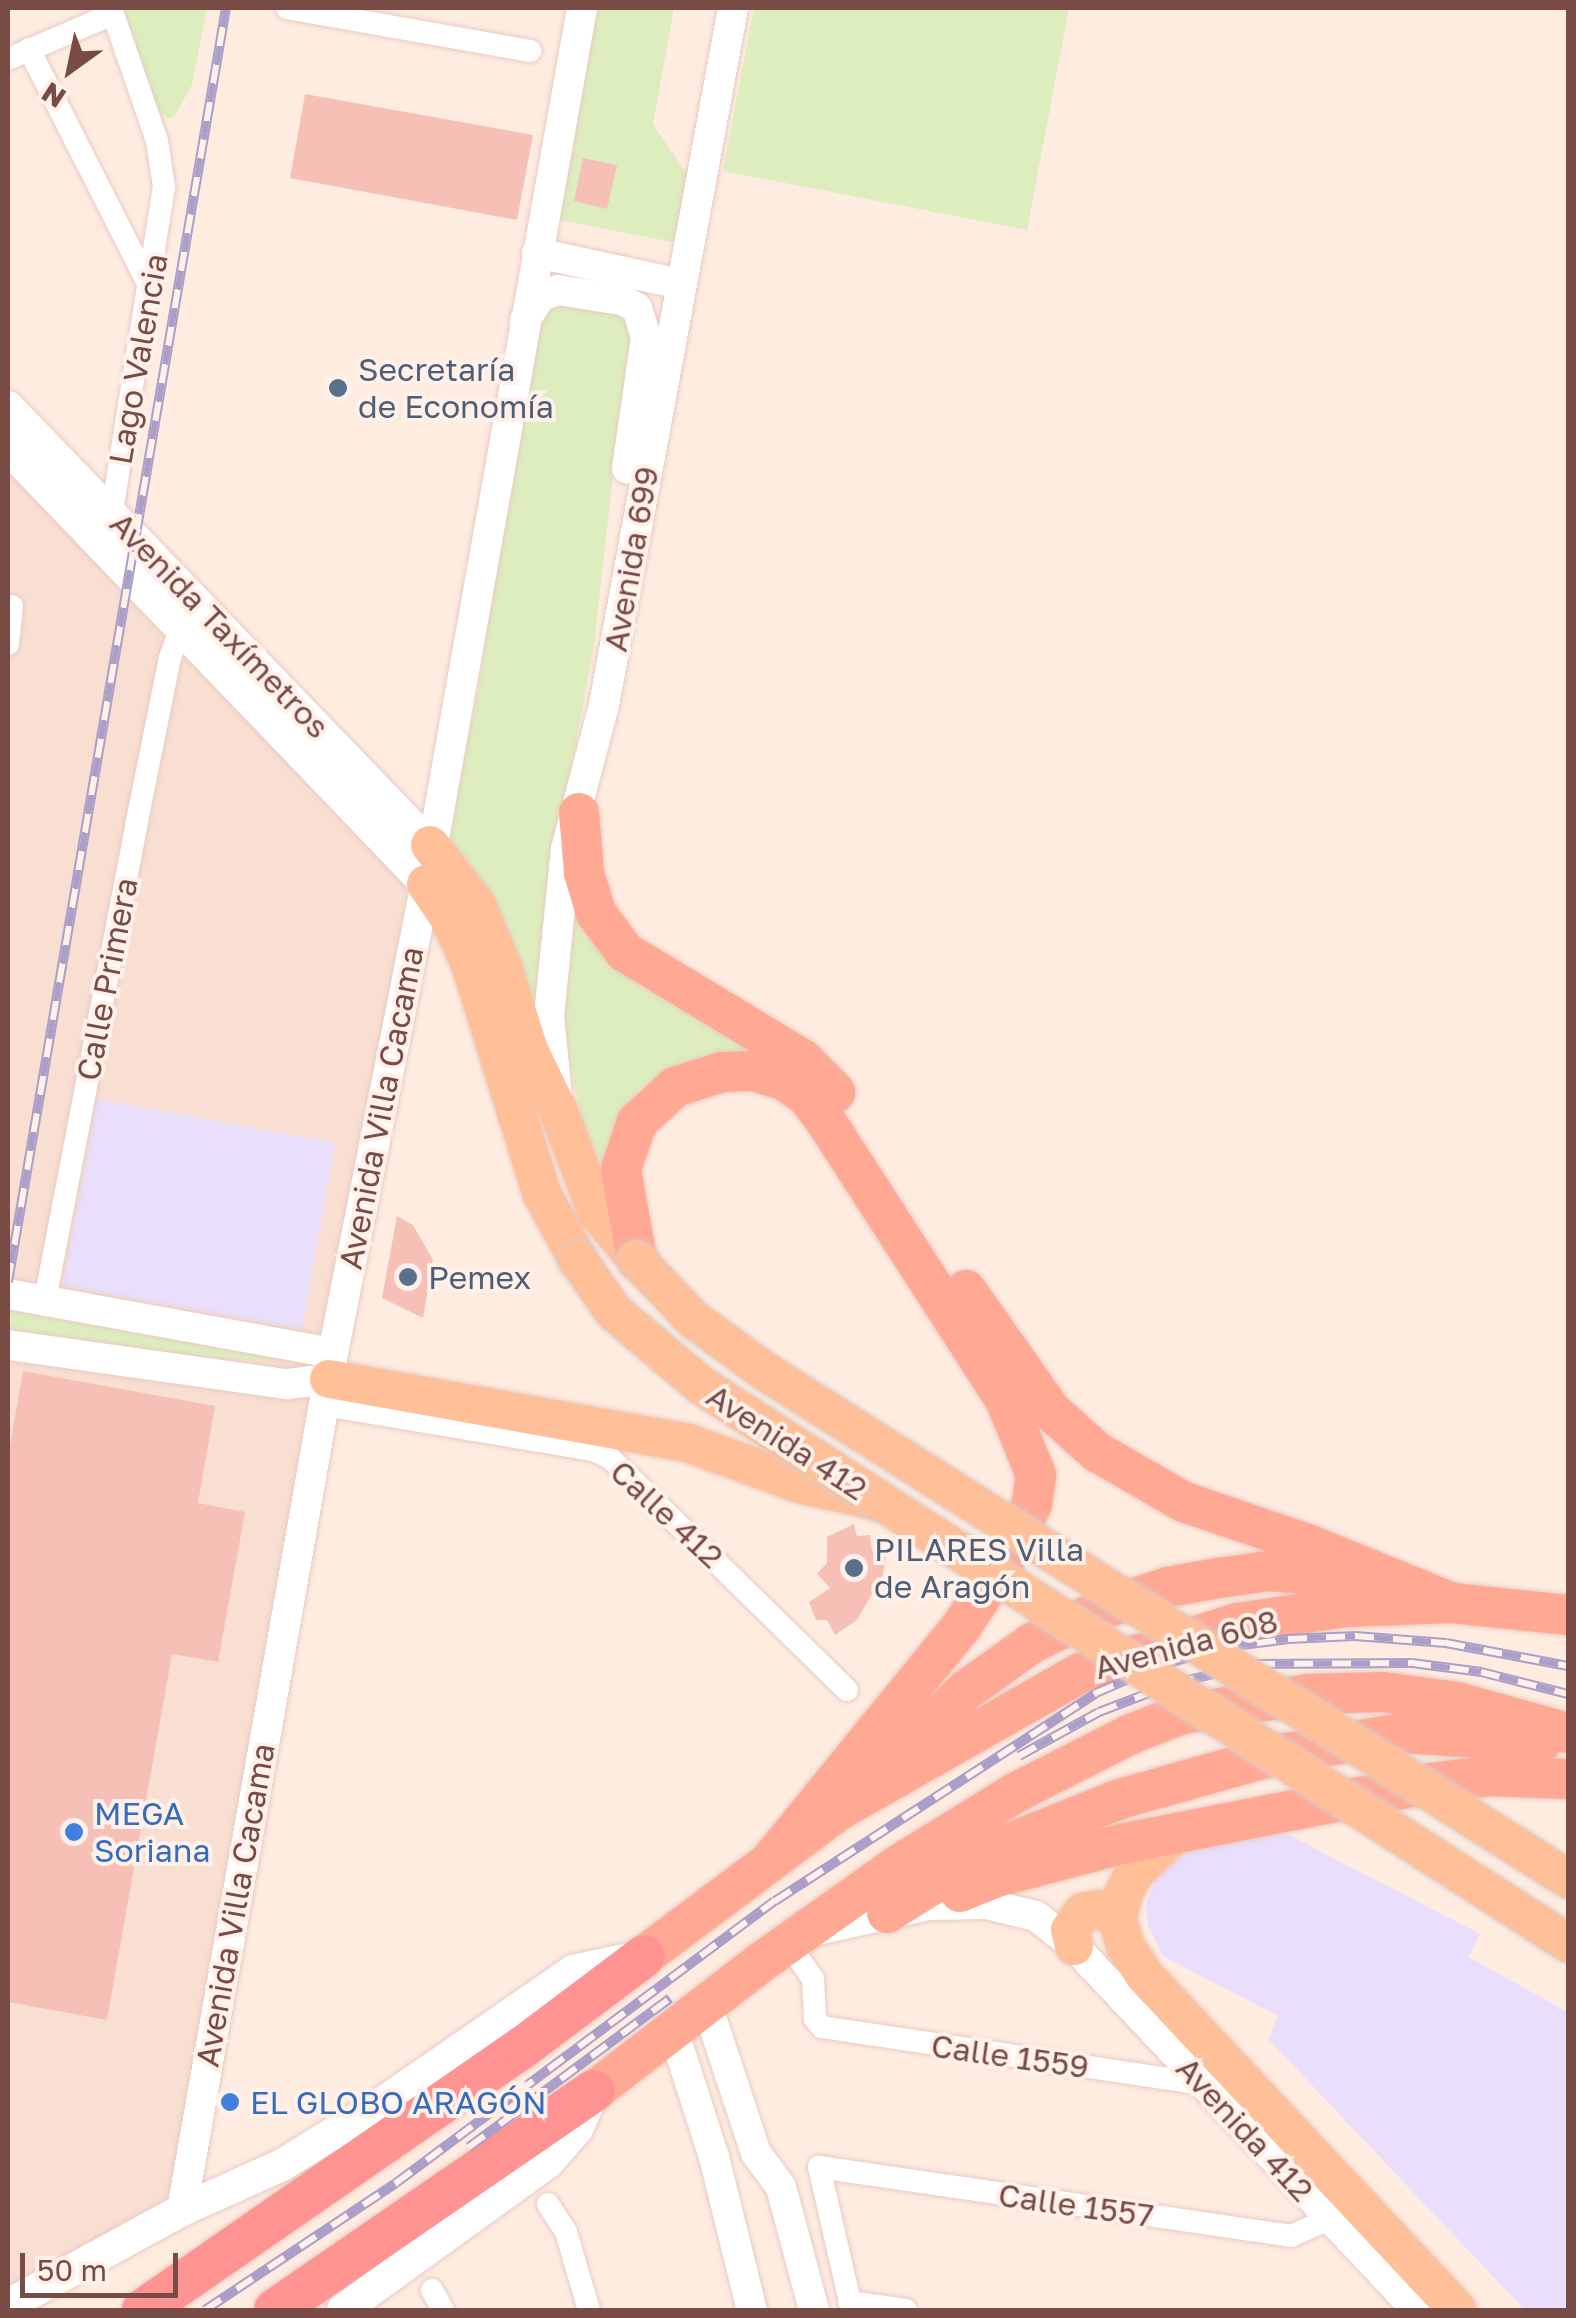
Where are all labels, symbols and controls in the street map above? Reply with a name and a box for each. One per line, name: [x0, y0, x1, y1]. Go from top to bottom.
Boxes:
north arrow: [20, 20, 120, 120]
text: N: [35, 76, 71, 115]
street label: Lago Valencia: [101, 251, 175, 467]
place label: Secretaría de Economía: [358, 351, 554, 426]
marker: Secretaría de Economía: [327, 377, 349, 399]
street label: Avenida 699: [596, 463, 666, 655]
street label: Avenida Taxímetros: [102, 504, 338, 746]
street label: Calle Primera: [69, 874, 145, 1084]
street label: Avenida Villa Cacama: [331, 943, 431, 1273]
place label: Pemex: [428, 1258, 531, 1296]
marker: Pemex: [397, 1266, 419, 1288]
street label: Avenida 412: [700, 1376, 874, 1508]
street label: Calle 412: [603, 1452, 731, 1576]
place label: PILARES Villa de Aragón: [874, 1531, 1084, 1606]
marker: PILARES Villa de Aragón: [843, 1557, 865, 1579]
street label: Avenida 608: [1090, 1601, 1282, 1687]
street label: Avenida Villa Cacama: [188, 1740, 282, 2070]
place label: MEGA Soriana: [94, 1795, 211, 1870]
marker: MEGA Soriana: [63, 1821, 85, 1843]
street label: Calle 1559: [929, 2026, 1091, 2086]
street label: Avenida 412: [1169, 2049, 1321, 2209]
place label: EL GLOBO ARAGÓN: [250, 2083, 546, 2121]
marker: EL GLOBO ARAGÓN: [219, 2091, 241, 2113]
street label: Calle 1557: [996, 2175, 1156, 2235]
scale bar: [25, 2233, 182, 2295]
text: 50 m: [37, 2252, 107, 2288]

